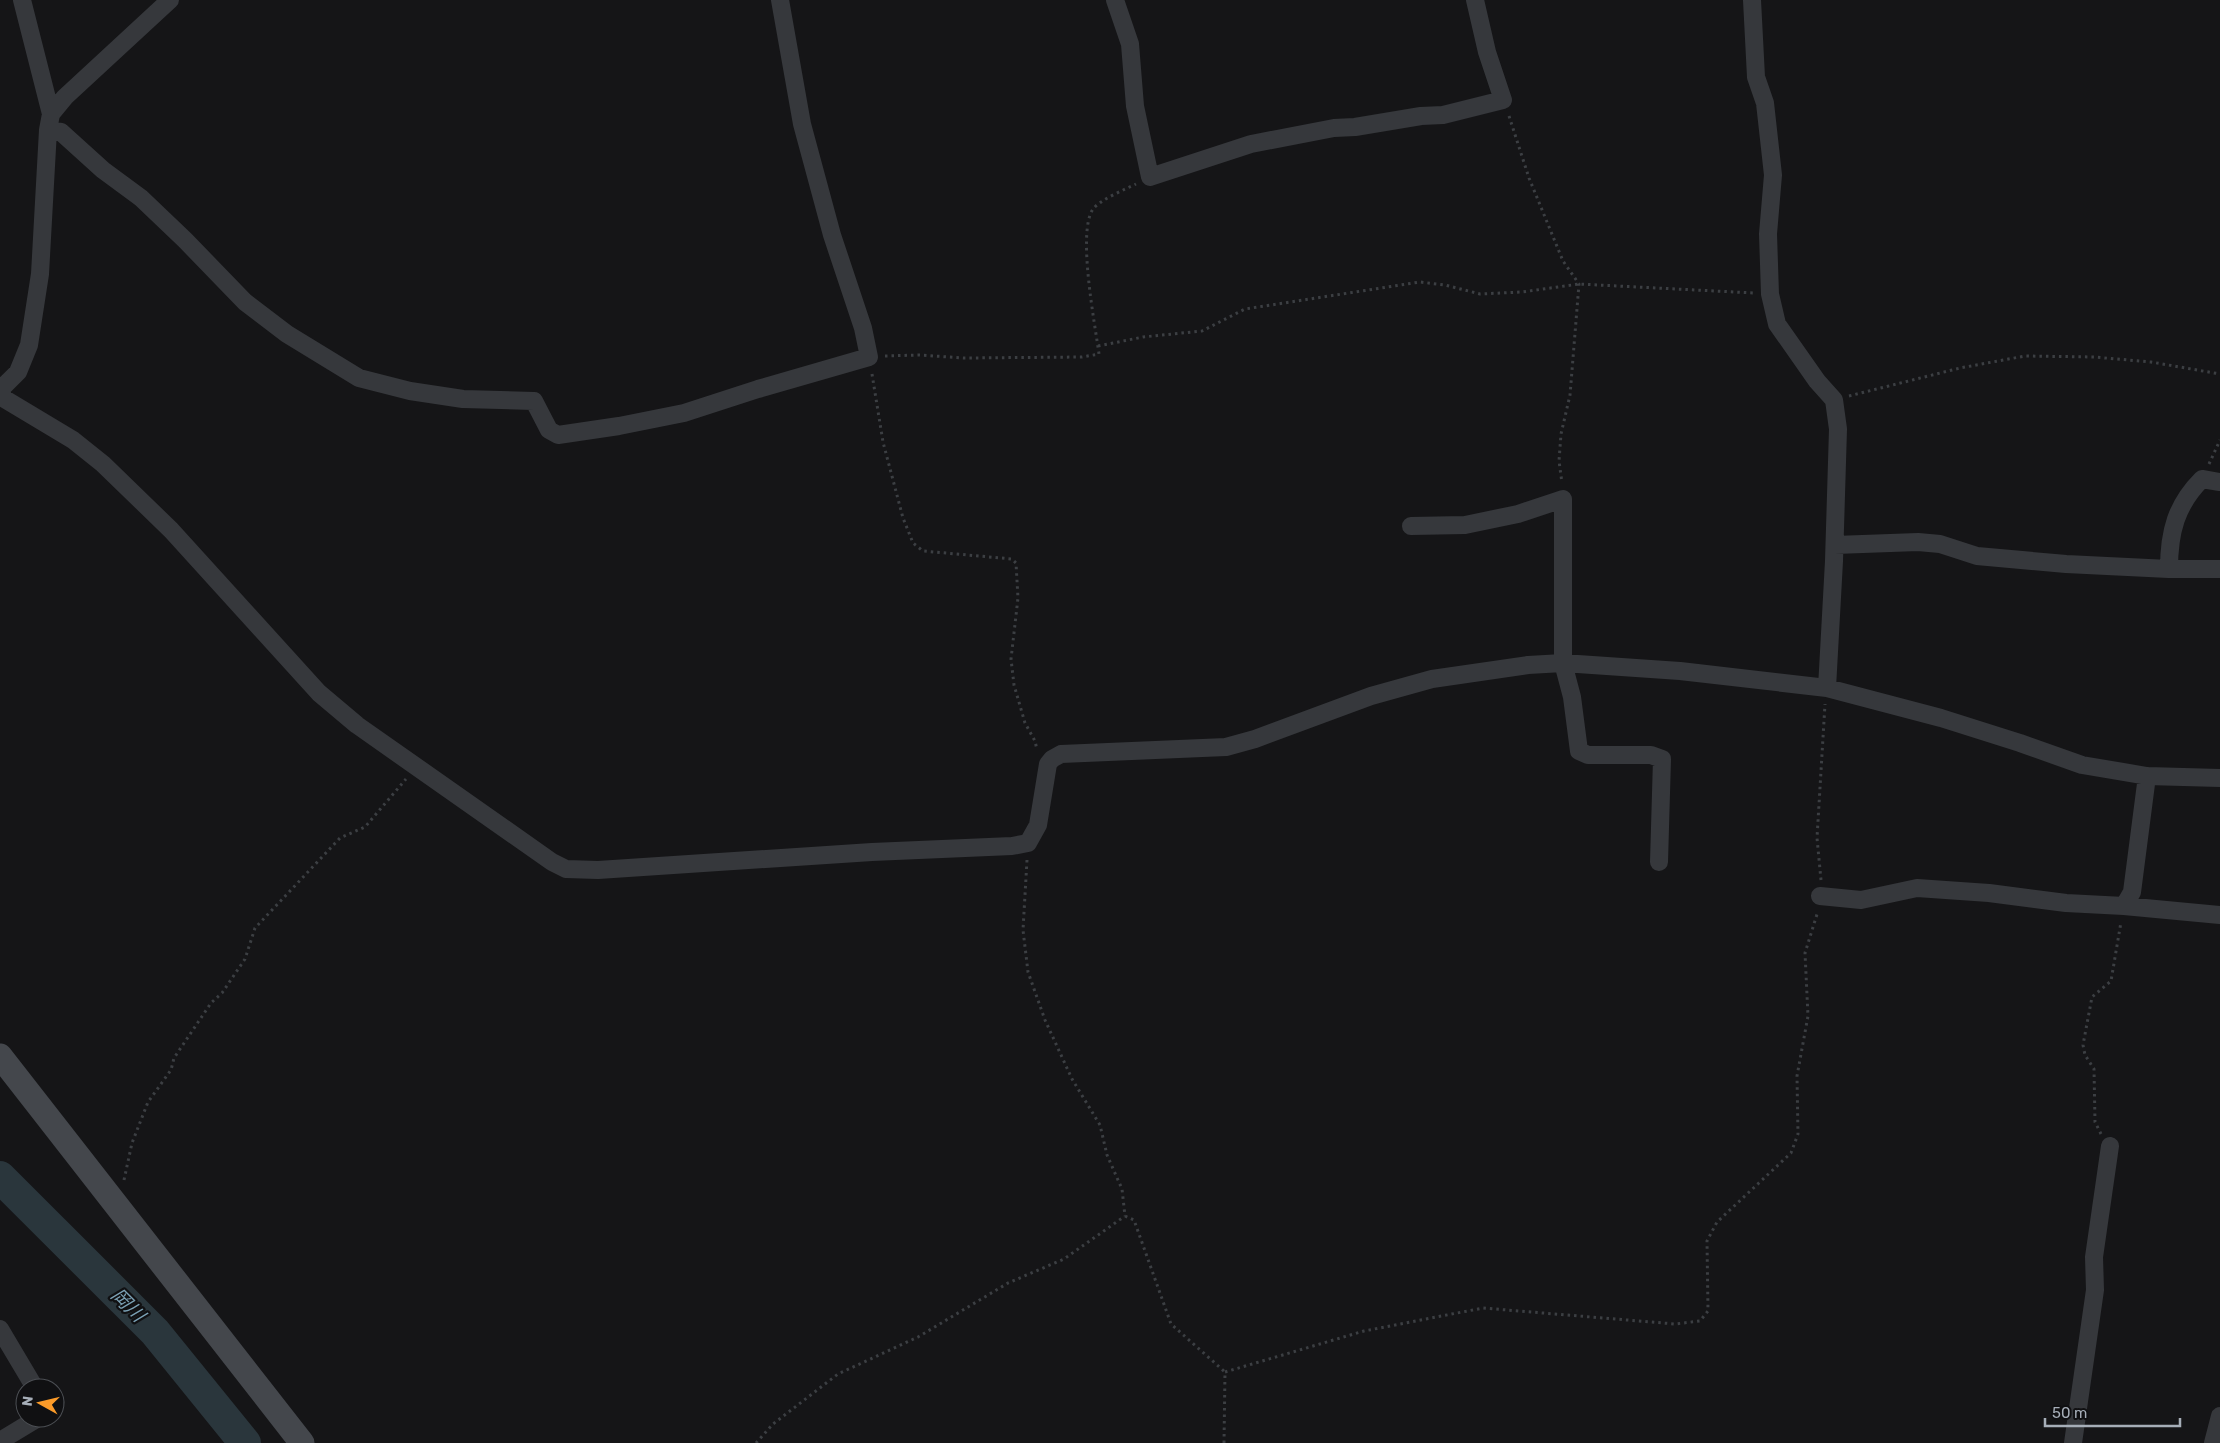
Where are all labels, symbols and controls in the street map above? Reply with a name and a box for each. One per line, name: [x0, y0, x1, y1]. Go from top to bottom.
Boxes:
water label: 岡川: [106, 1283, 151, 1328]
north arrow: [15, 1378, 65, 1428]
text: N: [19, 1395, 37, 1407]
scale bar: [2045, 1396, 2180, 1428]
text: 50 m: [2052, 1404, 2087, 1422]

